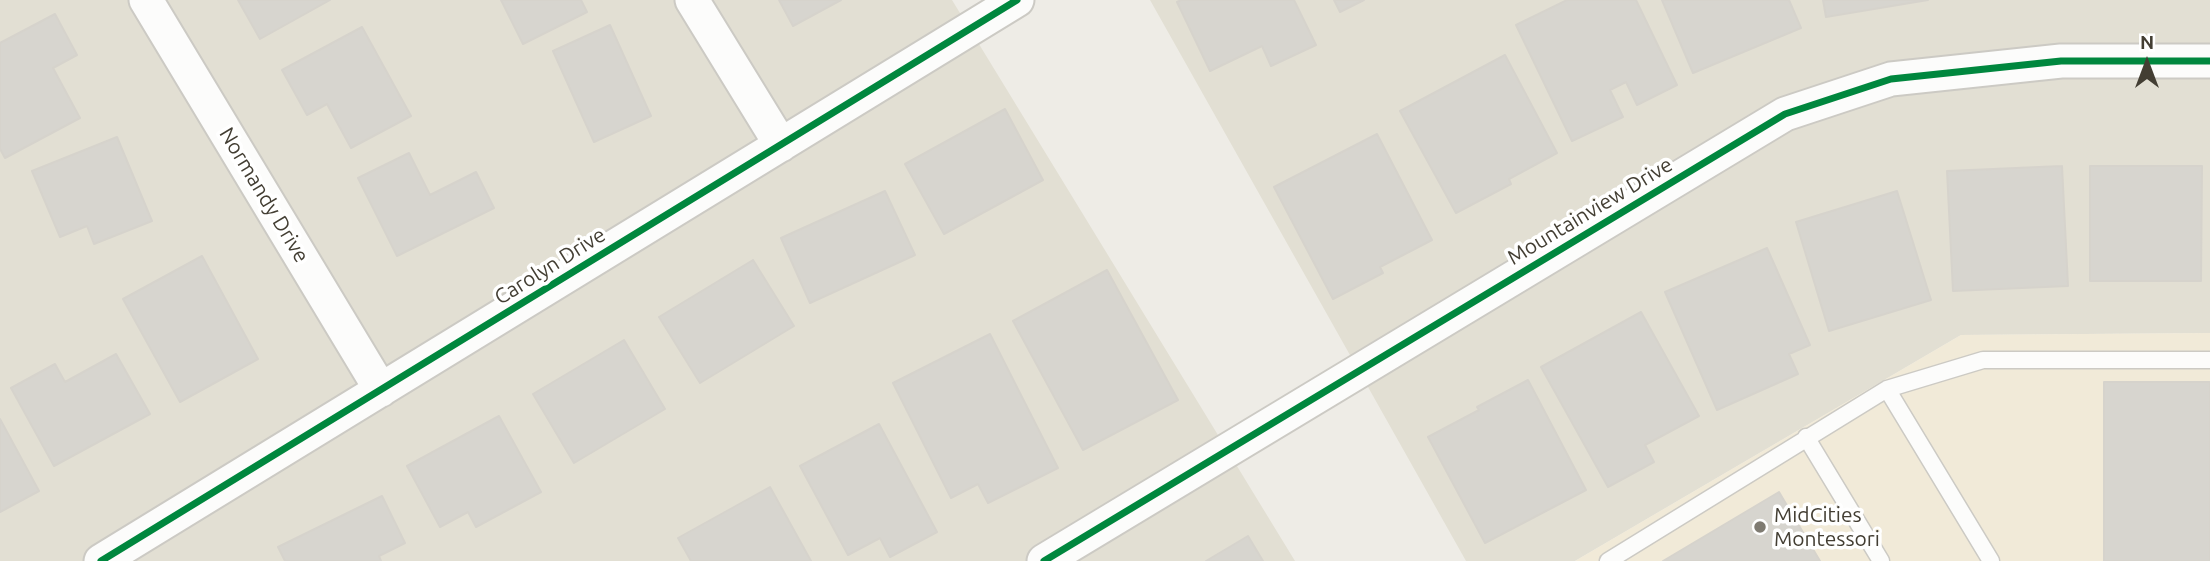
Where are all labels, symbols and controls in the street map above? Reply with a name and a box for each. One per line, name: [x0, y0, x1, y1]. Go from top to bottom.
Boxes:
north arrow: [2112, 28, 2182, 98]
text: N: [2140, 31, 2154, 53]
street label: Normandy Drive: [214, 123, 314, 267]
street label: Mountainview Drive: [1503, 152, 1677, 270]
street label: Carolyn Drive: [490, 222, 610, 310]
place label: MidCities Montessori: [1774, 502, 1880, 552]
marker: MidCities Montessori: [1752, 519, 1768, 535]

